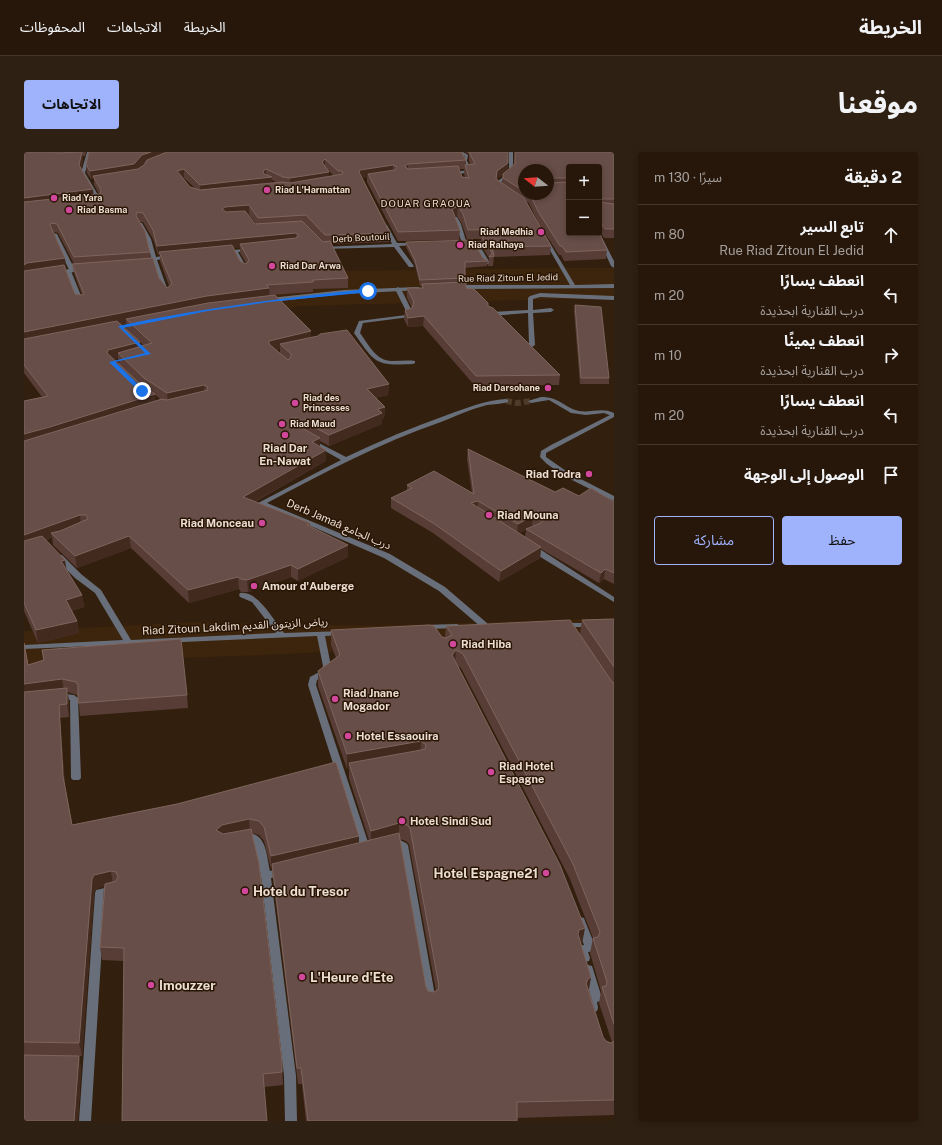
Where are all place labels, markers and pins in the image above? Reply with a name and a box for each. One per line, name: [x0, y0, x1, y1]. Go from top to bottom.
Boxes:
place label: Riad L'Harmattan: [275, 184, 350, 195]
marker: Riad L'Harmattan: [262, 185, 272, 195]
place label: Riad Yara: [62, 192, 102, 203]
marker: Riad Yara: [49, 193, 59, 203]
place label: Riad Basma: [77, 204, 127, 215]
marker: Riad Basma: [64, 205, 74, 215]
place label: Riad Medhia: [480, 226, 533, 237]
marker: Riad Medhia: [536, 227, 546, 237]
place label: Riad Ralhaya: [468, 239, 524, 250]
marker: Riad Ralhaya: [455, 240, 465, 250]
place label: Riad Dar Arwa: [280, 260, 341, 271]
marker: Riad Dar Arwa: [267, 261, 277, 271]
place label: Riad Darsohane: [473, 382, 540, 393]
marker: Riad Darsohane: [543, 383, 553, 393]
place label: Riad des Princesses: [303, 392, 350, 413]
marker: Riad des Princesses: [290, 398, 300, 408]
place label: Riad Maud: [290, 418, 335, 429]
marker: Riad Maud: [277, 419, 287, 429]
marker: Riad Dar En-Nawat: [280, 430, 290, 440]
place label: Riad Dar En-Nawat: [259, 442, 311, 467]
place label: Riad Todra: [525, 468, 581, 480]
marker: Riad Todra: [584, 469, 594, 479]
place label: Riad Mouna: [497, 509, 559, 521]
marker: Riad Mouna: [484, 510, 494, 520]
place label: Riad Monceau: [180, 517, 254, 529]
marker: Riad Monceau: [257, 518, 267, 528]
place label: Amour d'Auberge: [262, 580, 354, 592]
marker: Amour d'Auberge: [249, 581, 259, 591]
place label: Riad Hiba: [461, 638, 511, 650]
marker: Riad Hiba: [448, 639, 458, 649]
place label: Riad Jnane Mogador: [343, 687, 399, 712]
marker: Riad Jnane Mogador: [330, 694, 340, 704]
place label: Hotel Essaouira: [356, 730, 439, 742]
marker: Hotel Essaouira: [343, 731, 353, 741]
place label: Riad Hotel Espagne: [499, 760, 554, 785]
marker: Riad Hotel Espagne: [486, 767, 496, 777]
place label: Hotel Sindi Sud: [410, 815, 491, 827]
marker: Hotel Sindi Sud: [397, 816, 407, 826]
place label: Hotel Espagne21: [434, 866, 538, 881]
marker: Hotel Espagne21: [541, 868, 551, 878]
place label: Hotel du Tresor: [253, 884, 349, 899]
marker: Hotel du Tresor: [240, 886, 250, 896]
place label: L'Heure d'Ete: [310, 970, 393, 985]
marker: L'Heure d'Ete: [297, 972, 307, 982]
place label: Imouzzer: [159, 978, 216, 993]
marker: Imouzzer: [146, 980, 156, 990]

